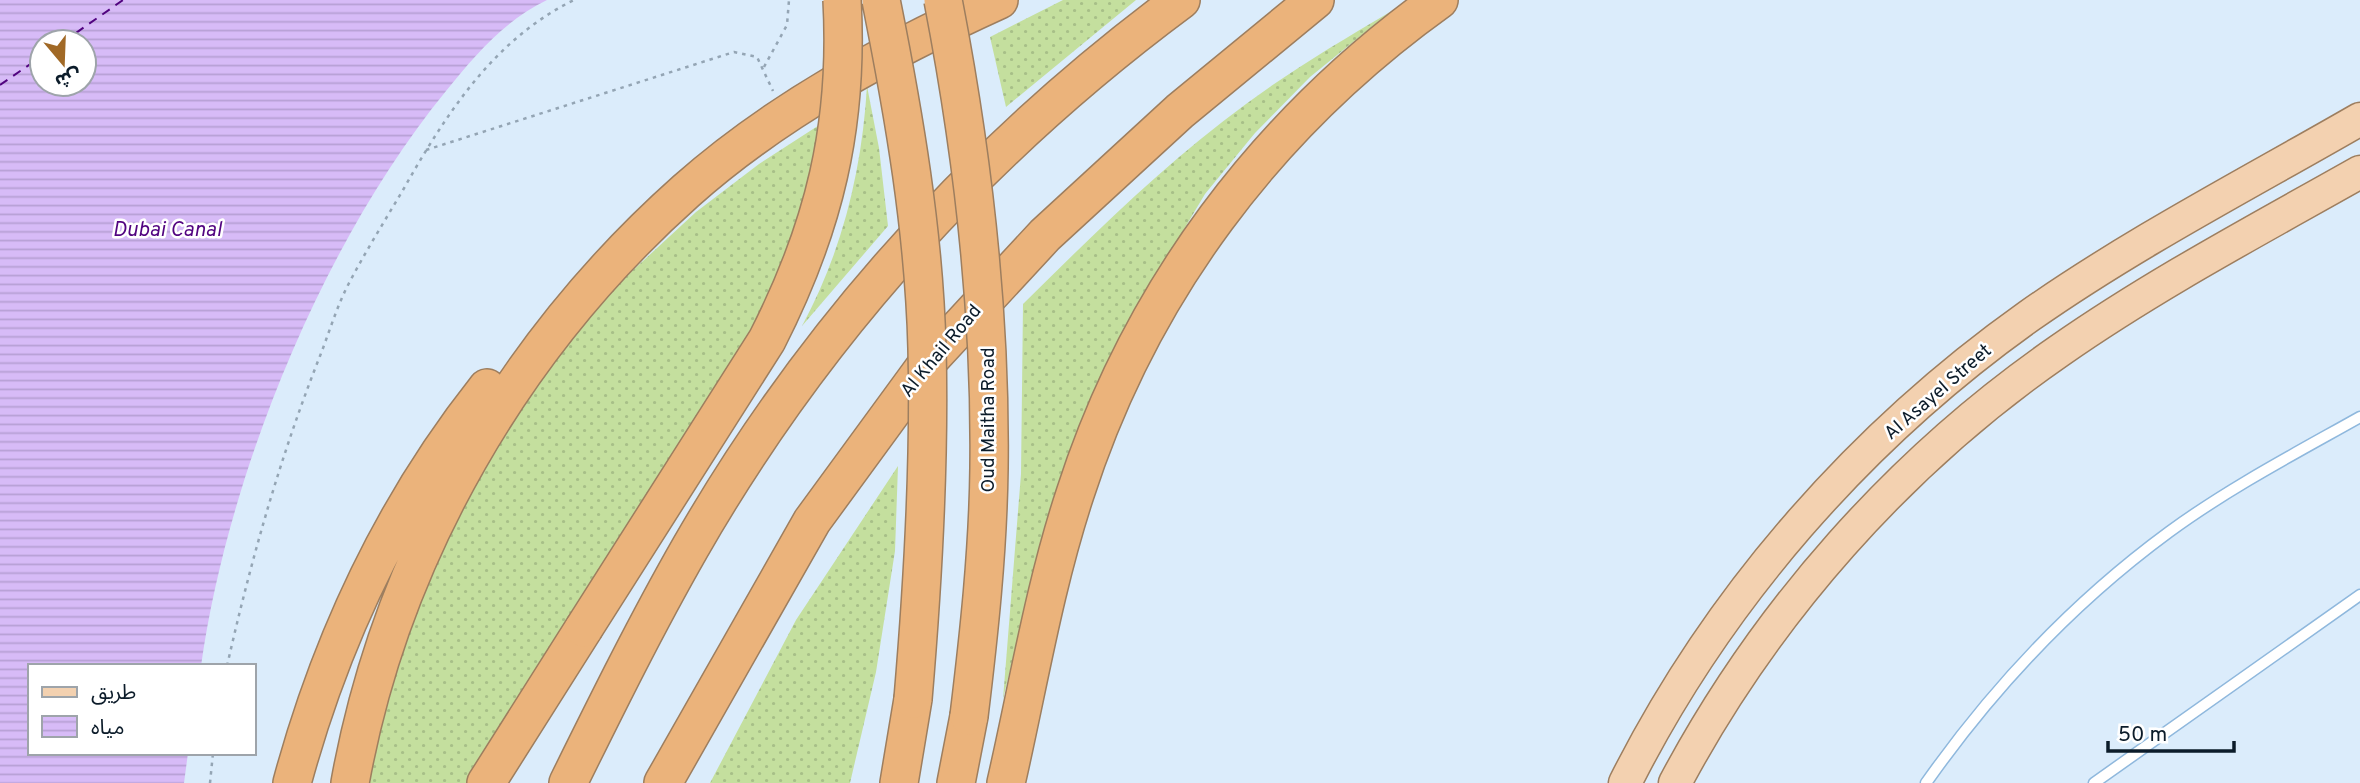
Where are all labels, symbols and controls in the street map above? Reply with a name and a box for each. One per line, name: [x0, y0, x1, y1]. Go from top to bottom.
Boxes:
north arrow: [28, 28, 98, 98]
text: ش: [52, 62, 84, 93]
water label: Dubai Canal: [112, 217, 223, 244]
street label: Al Khail Road: [896, 300, 987, 403]
street label: Al Asayel Street: [1879, 339, 1997, 446]
street label: Oud Maitha Road: [977, 347, 1001, 493]
legend: [28, 664, 256, 755]
text: طريق: [91, 680, 136, 707]
scale bar: [2108, 710, 2234, 754]
text: مياه: [91, 715, 124, 742]
text: 50 m: [2118, 722, 2167, 749]

